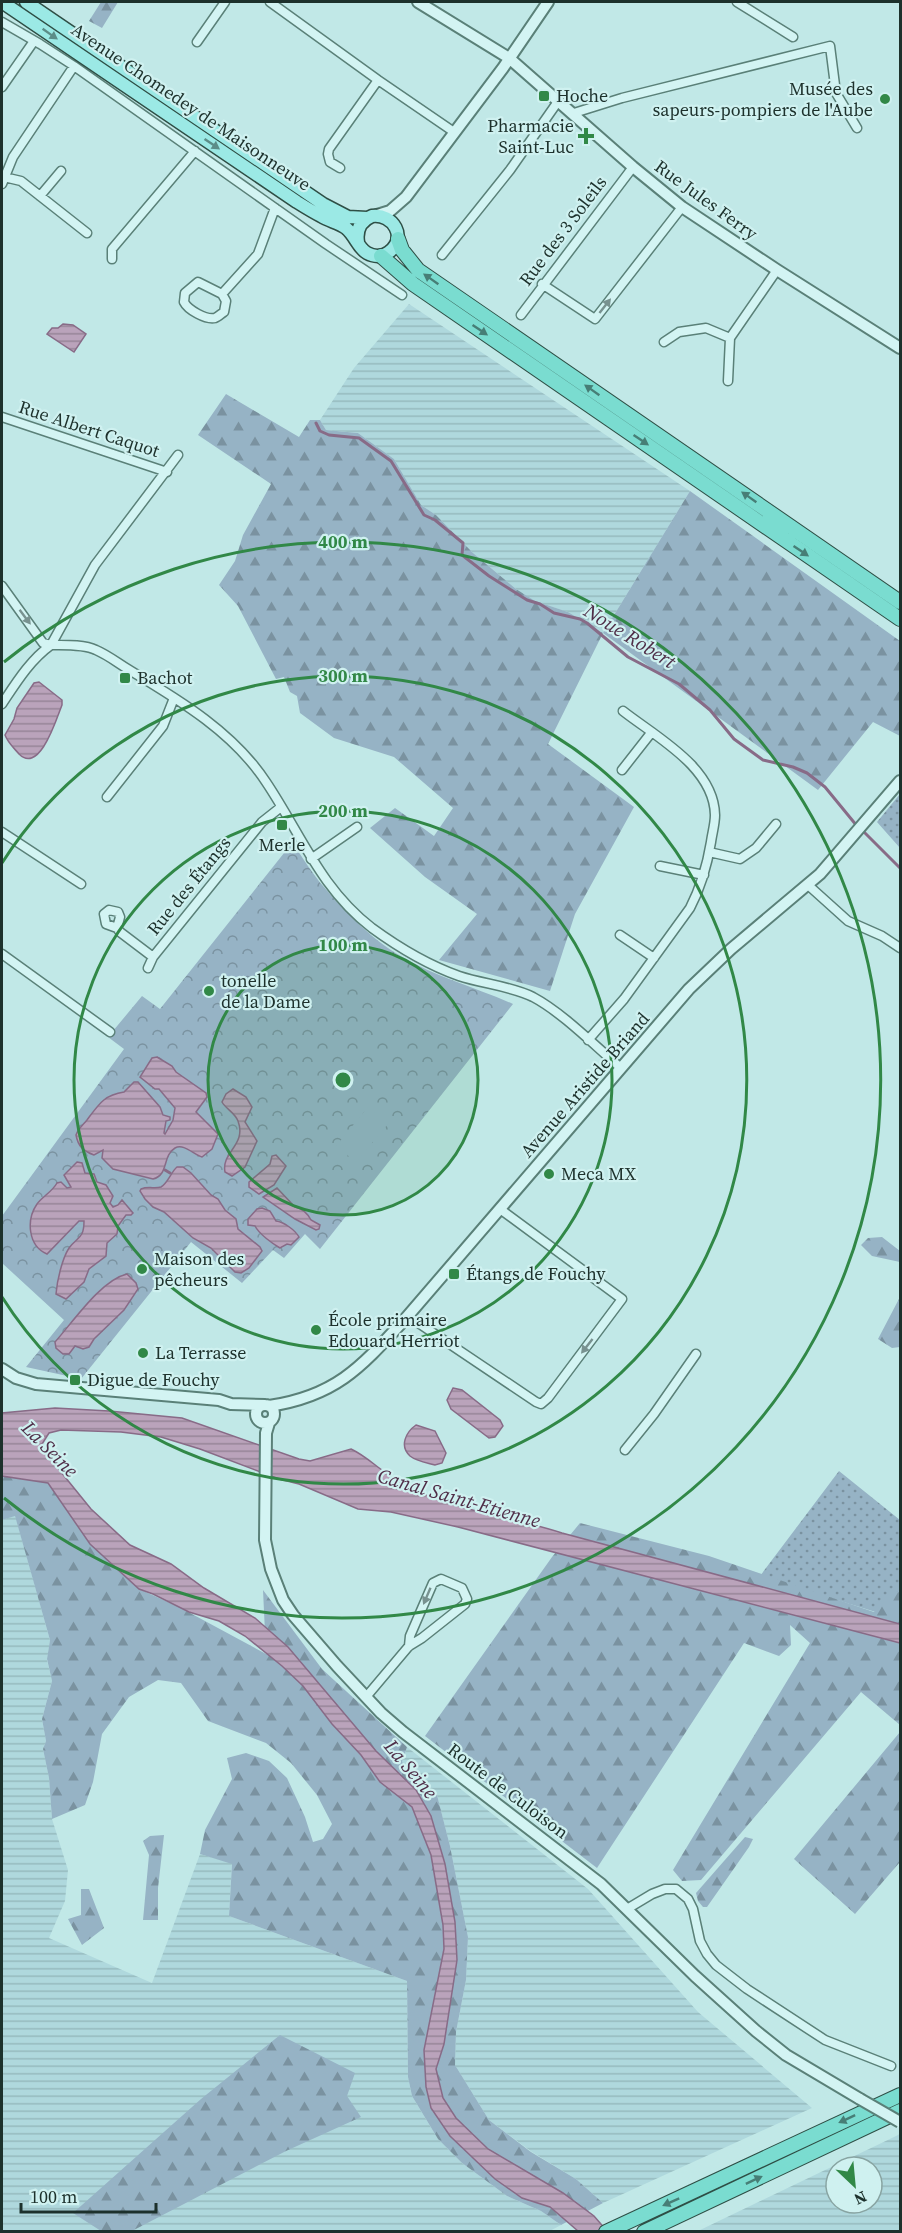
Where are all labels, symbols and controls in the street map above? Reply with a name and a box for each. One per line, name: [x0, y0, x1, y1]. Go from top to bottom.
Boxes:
street label: Avenue Chomedey de Maisonneuve: [67, 17, 316, 196]
one-way arrow: [42, 28, 58, 40]
place label: Musée des sapeurs-pompiers de l'Aube: [653, 76, 873, 122]
place label: Hoche: [556, 83, 608, 108]
marker: Hoche: [537, 89, 551, 103]
marker: Musée des sapeurs-pompiers de l'Aube: [878, 92, 892, 106]
place label: Pharmacie Saint-Luc: [487, 113, 574, 159]
marker: Pharmacie Saint-Luc: [579, 129, 593, 143]
one-way arrow: [203, 138, 219, 150]
street label: Rue Jules Ferry: [650, 154, 764, 246]
street label: Rue des 3 Soleils: [513, 170, 612, 291]
one-way arrow: [424, 273, 440, 285]
one-way arrow: [598, 298, 611, 314]
one-way arrow: [472, 324, 488, 335]
one-way arrow: [584, 385, 600, 396]
street label: Rue Albert Caquot: [16, 394, 163, 463]
one-way arrow: [632, 434, 648, 446]
one-way arrow: [741, 491, 757, 503]
text: 400 m: [318, 529, 368, 554]
one-way arrow: [793, 545, 809, 557]
water label: Noue Robert: [578, 596, 682, 676]
one-way arrow: [19, 609, 31, 625]
text: 300 m: [318, 663, 368, 688]
place label: Bachot: [137, 665, 193, 690]
marker: Bachot: [118, 671, 132, 685]
text: 200 m: [318, 798, 368, 823]
marker: Merle: [275, 818, 289, 832]
street label: Rue des Étangs: [141, 831, 236, 940]
place label: Merle: [258, 832, 306, 857]
text: 100 m: [318, 932, 368, 957]
place label: tonelle de la Dame: [221, 968, 310, 1014]
marker: tonelle de la Dame: [202, 984, 216, 998]
street label: Avenue Aristide Briand: [514, 1007, 655, 1163]
centre of rings: [333, 1070, 353, 1090]
place label: Meca MX: [561, 1161, 636, 1186]
marker: Meca MX: [542, 1167, 556, 1181]
place label: Maison des pêcheurs: [154, 1246, 245, 1292]
place label: Étangs de Fouchy: [466, 1261, 606, 1286]
marker: Maison des pêcheurs: [135, 1262, 149, 1276]
marker: Étangs de Fouchy: [447, 1267, 461, 1281]
place label: École primaire Edouard Herriot: [328, 1307, 459, 1353]
marker: École primaire Edouard Herriot: [309, 1323, 323, 1337]
one-way arrow: [581, 1338, 594, 1354]
place label: La Terrasse: [155, 1340, 247, 1365]
marker: La Terrasse: [136, 1346, 150, 1360]
place label: Digue de Fouchy: [87, 1367, 220, 1392]
marker: Digue de Fouchy: [68, 1373, 82, 1387]
water label: La Seine: [15, 1414, 85, 1484]
water label: Canal Saint-Etienne: [374, 1461, 544, 1535]
one-way arrow: [422, 1588, 432, 1606]
water label: La Seine: [377, 1733, 444, 1805]
street label: Route de Culoison: [443, 1737, 574, 1844]
one-way arrow: [839, 2115, 856, 2124]
north arrow: [824, 2155, 884, 2215]
one-way arrow: [745, 2175, 762, 2184]
scale bar: [21, 2176, 156, 2214]
text: 100 m: [30, 2184, 77, 2209]
text: N: [850, 2186, 871, 2211]
one-way arrow: [661, 2197, 679, 2207]

